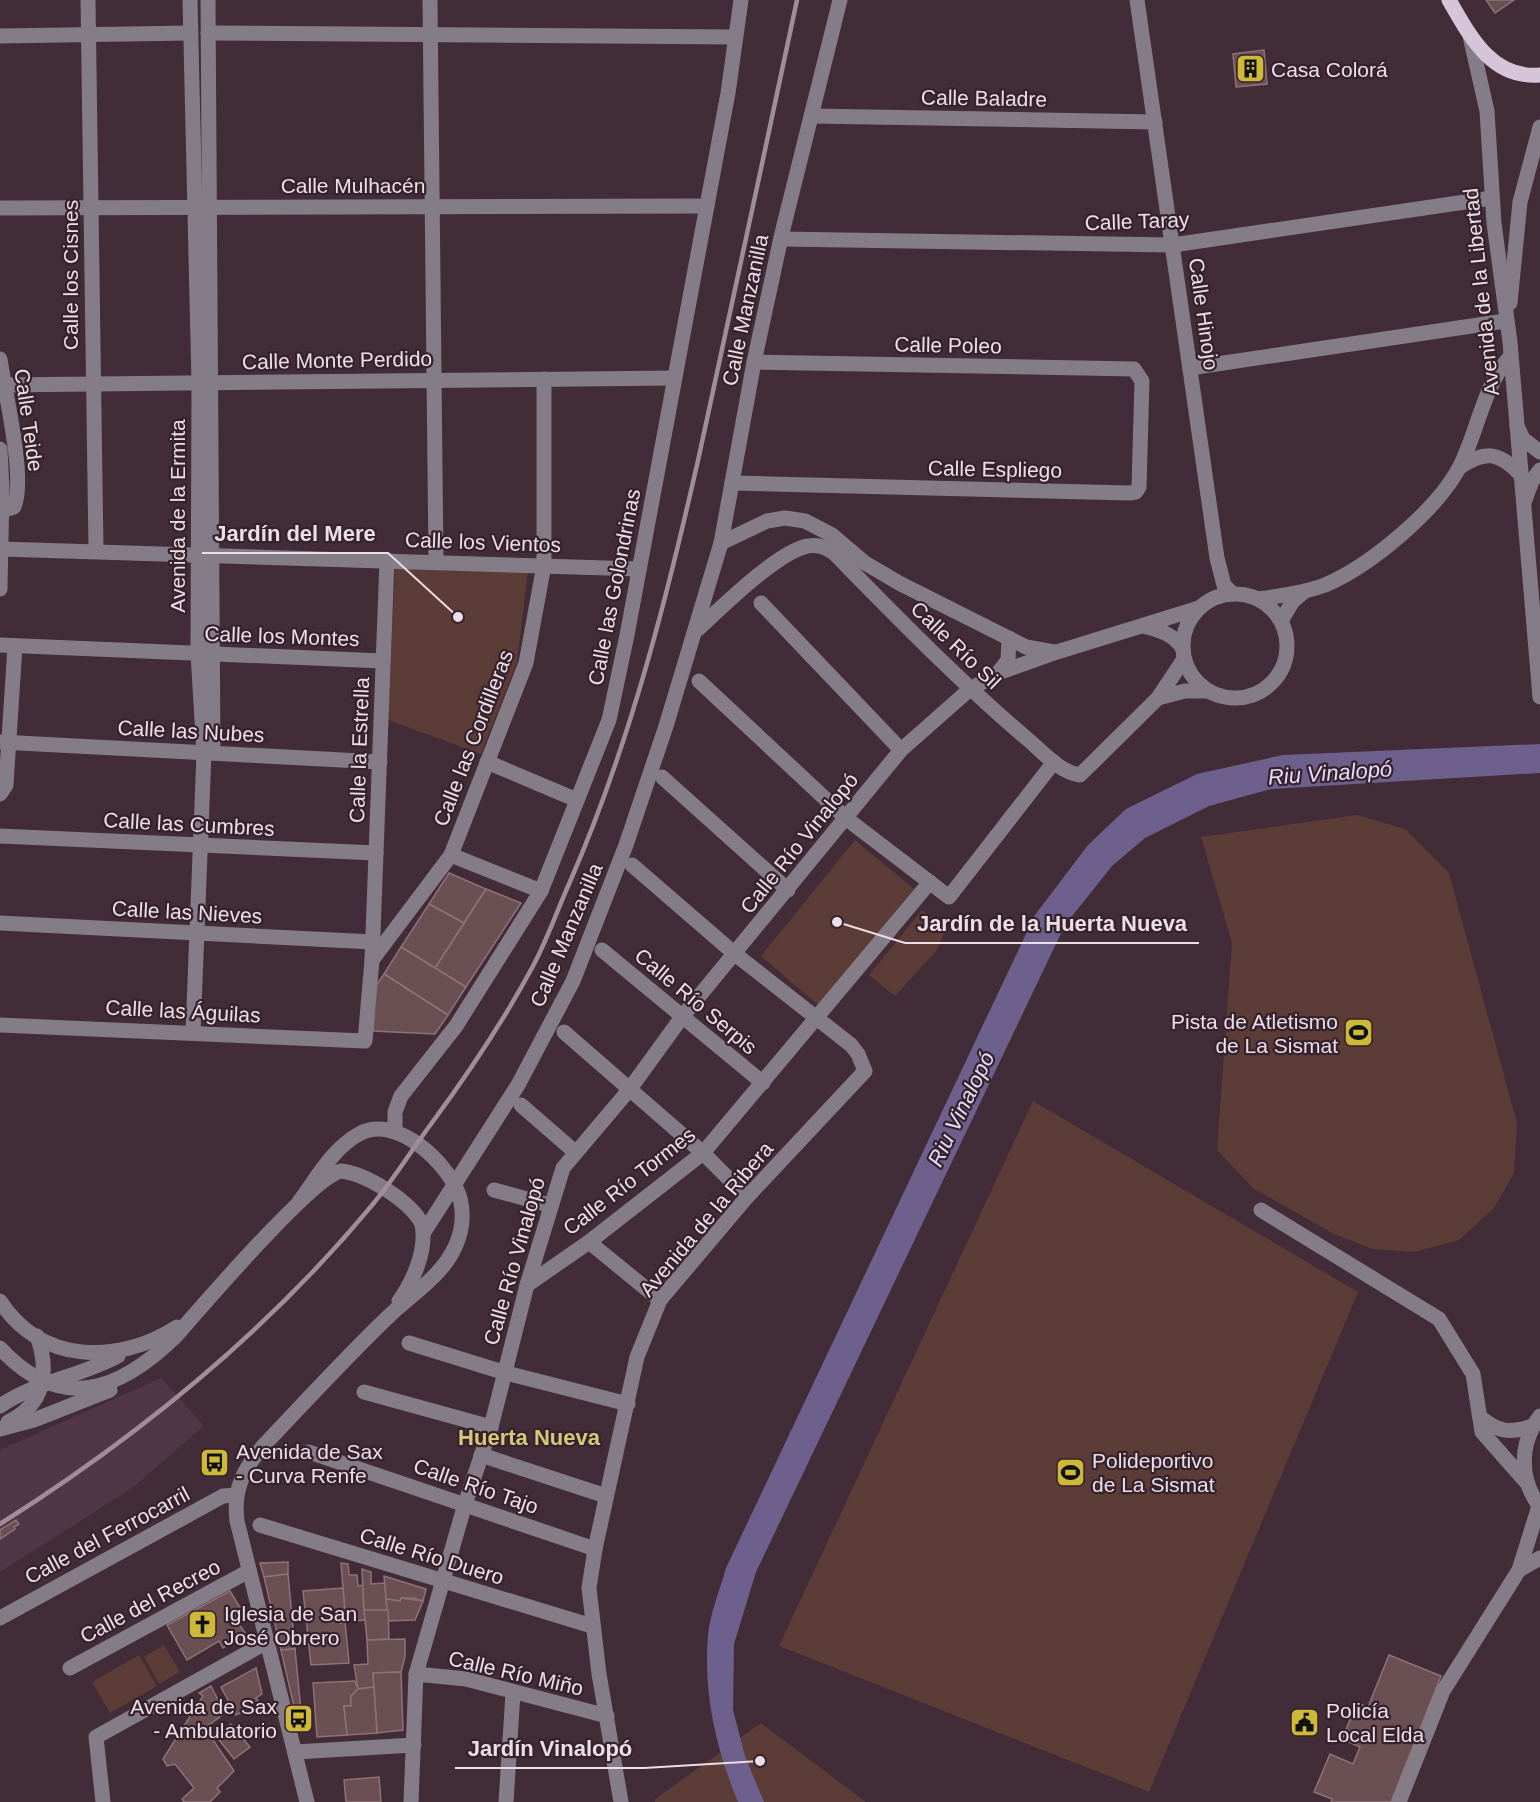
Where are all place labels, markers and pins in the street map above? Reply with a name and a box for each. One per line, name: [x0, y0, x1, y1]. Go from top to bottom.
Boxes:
building icon: Casa Colorá: [1234, 53, 1266, 85]
place label: Casa Colorá: [1271, 58, 1388, 81]
callout: Jardín del Mere: [202, 513, 388, 553]
callout: Jardín de la Huerta Nueva: [905, 903, 1199, 943]
place label: Pista de Atletismo de La Sismat: [1171, 1010, 1338, 1057]
sports icon: Pista de Atletismo de La Sismat: [1343, 1017, 1375, 1049]
place label: Avenida de Sax - Curva Renfe: [236, 1440, 383, 1487]
bus stop icon: Avenida de Sax - Curva Renfe: [199, 1447, 231, 1479]
place label: Polideportivo de La Sismat: [1092, 1449, 1215, 1496]
sports icon: Polideportivo de La Sismat: [1055, 1456, 1087, 1488]
place label: Iglesia de San José Obrero: [224, 1602, 357, 1649]
church icon: Iglesia de San José Obrero: [187, 1609, 219, 1641]
place label: Avenida de Sax - Ambulatorio: [130, 1695, 277, 1742]
place label: Policía Local Elda: [1326, 1699, 1424, 1746]
bus stop icon: Avenida de Sax - Ambulatorio: [282, 1702, 314, 1734]
public building icon: Policía Local Elda: [1289, 1706, 1321, 1738]
callout: Jardín Vinalopó: [455, 1728, 644, 1768]

